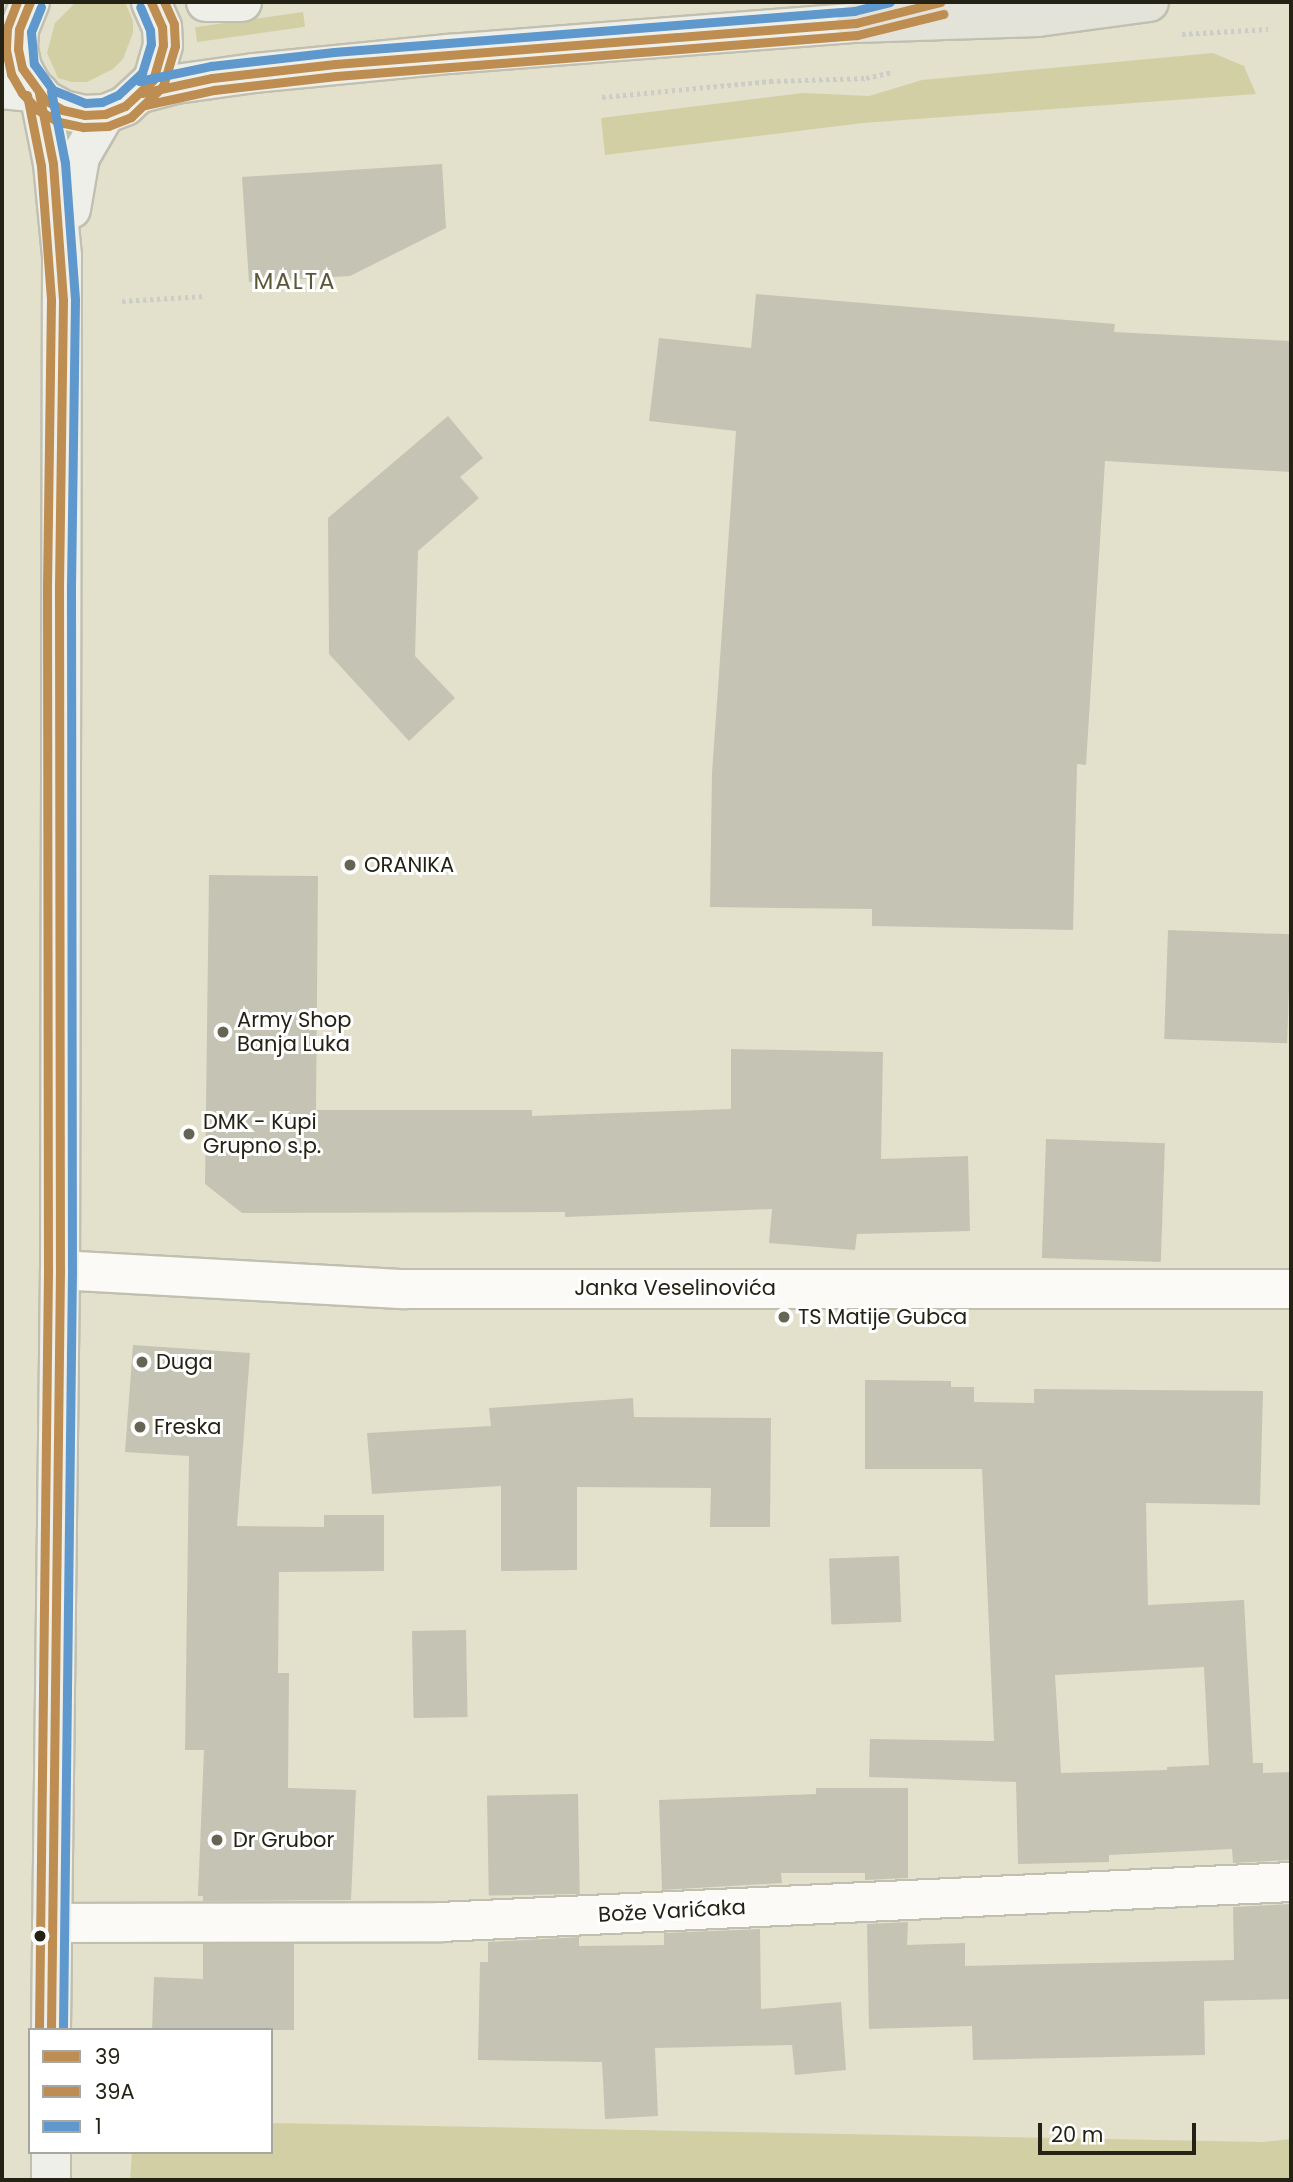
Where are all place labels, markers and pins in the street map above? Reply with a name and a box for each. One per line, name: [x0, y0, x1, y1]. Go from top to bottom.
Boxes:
place label: ORANIKA: [364, 852, 454, 878]
marker: ORANIKA: [342, 857, 358, 873]
place label: Army Shop Banja Luka: [237, 1007, 351, 1057]
marker: Army Shop Banja Luka: [215, 1024, 231, 1040]
place label: DMK - Kupi Grupno s.p.: [203, 1109, 321, 1159]
marker: DMK - Kupi Grupno s.p.: [181, 1126, 197, 1142]
place label: TS Matije Gubca: [798, 1304, 967, 1330]
marker: TS Matije Gubca: [776, 1309, 792, 1325]
place label: Duga: [156, 1349, 213, 1375]
marker: Duga: [134, 1354, 150, 1370]
place label: Freska: [154, 1414, 221, 1440]
marker: Freska: [132, 1419, 148, 1435]
place label: Dr Grubor: [233, 1827, 334, 1853]
marker: Dr Grubor: [207, 1830, 227, 1850]
unlabelled marker: [33, 1929, 47, 1943]

